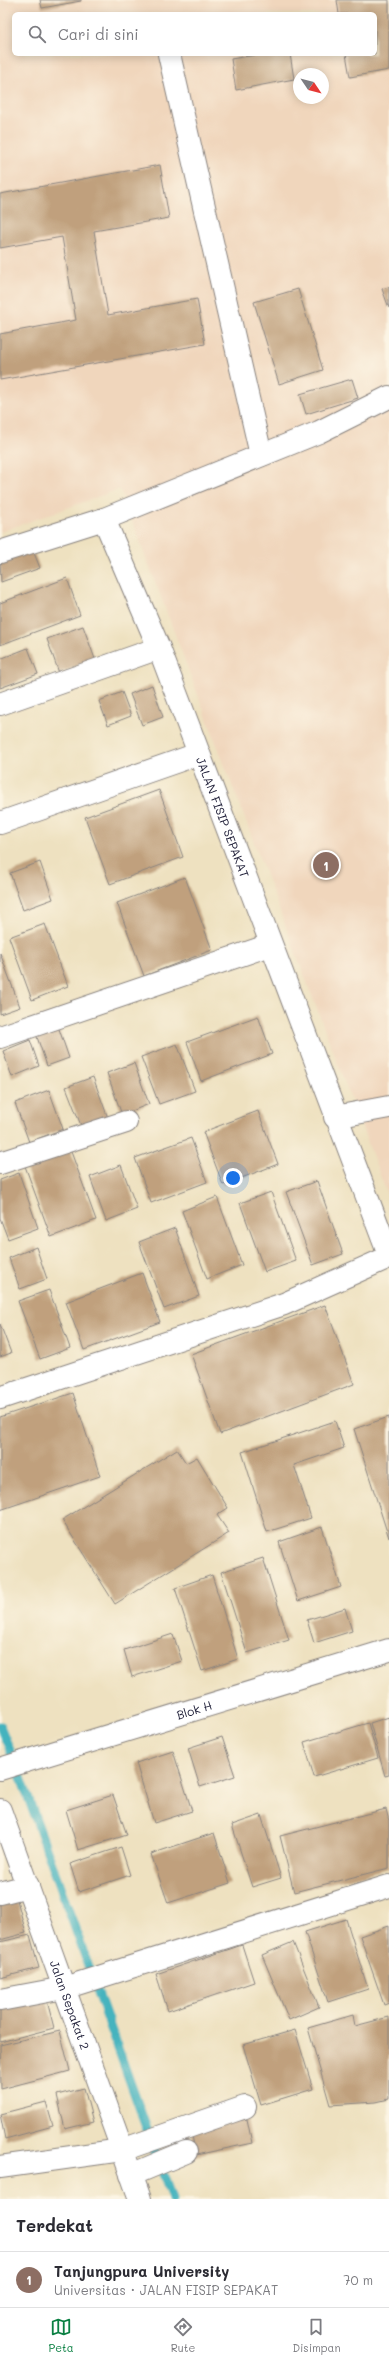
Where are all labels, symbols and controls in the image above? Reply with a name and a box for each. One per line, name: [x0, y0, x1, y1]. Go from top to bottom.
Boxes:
search box: [12, 12, 377, 56]
icon: search: [26, 23, 48, 45]
text: Cari di sini: [58, 24, 139, 44]
north arrow: [293, 68, 329, 104]
street label: JALAN FISIP SEPAKAT: [193, 754, 253, 880]
pin: 1: [313, 850, 339, 880]
your location: [223, 1168, 243, 1188]
street label: Blok H: [174, 1697, 214, 1723]
street label: Jalan Sepakat 2: [47, 1958, 94, 2052]
text: Terdekat: [16, 2214, 93, 2236]
text: Tanjungpura University: [54, 2261, 229, 2281]
text: 1: [26, 2271, 32, 2288]
text: 70 m: [343, 2271, 373, 2288]
text: Universitas · JALAN FISIP SEPAKAT: [54, 2281, 278, 2298]
tab: Peta: [48, 2316, 74, 2355]
tab: Rute: [171, 2316, 195, 2355]
tab: Disimpan: [292, 2316, 341, 2355]

